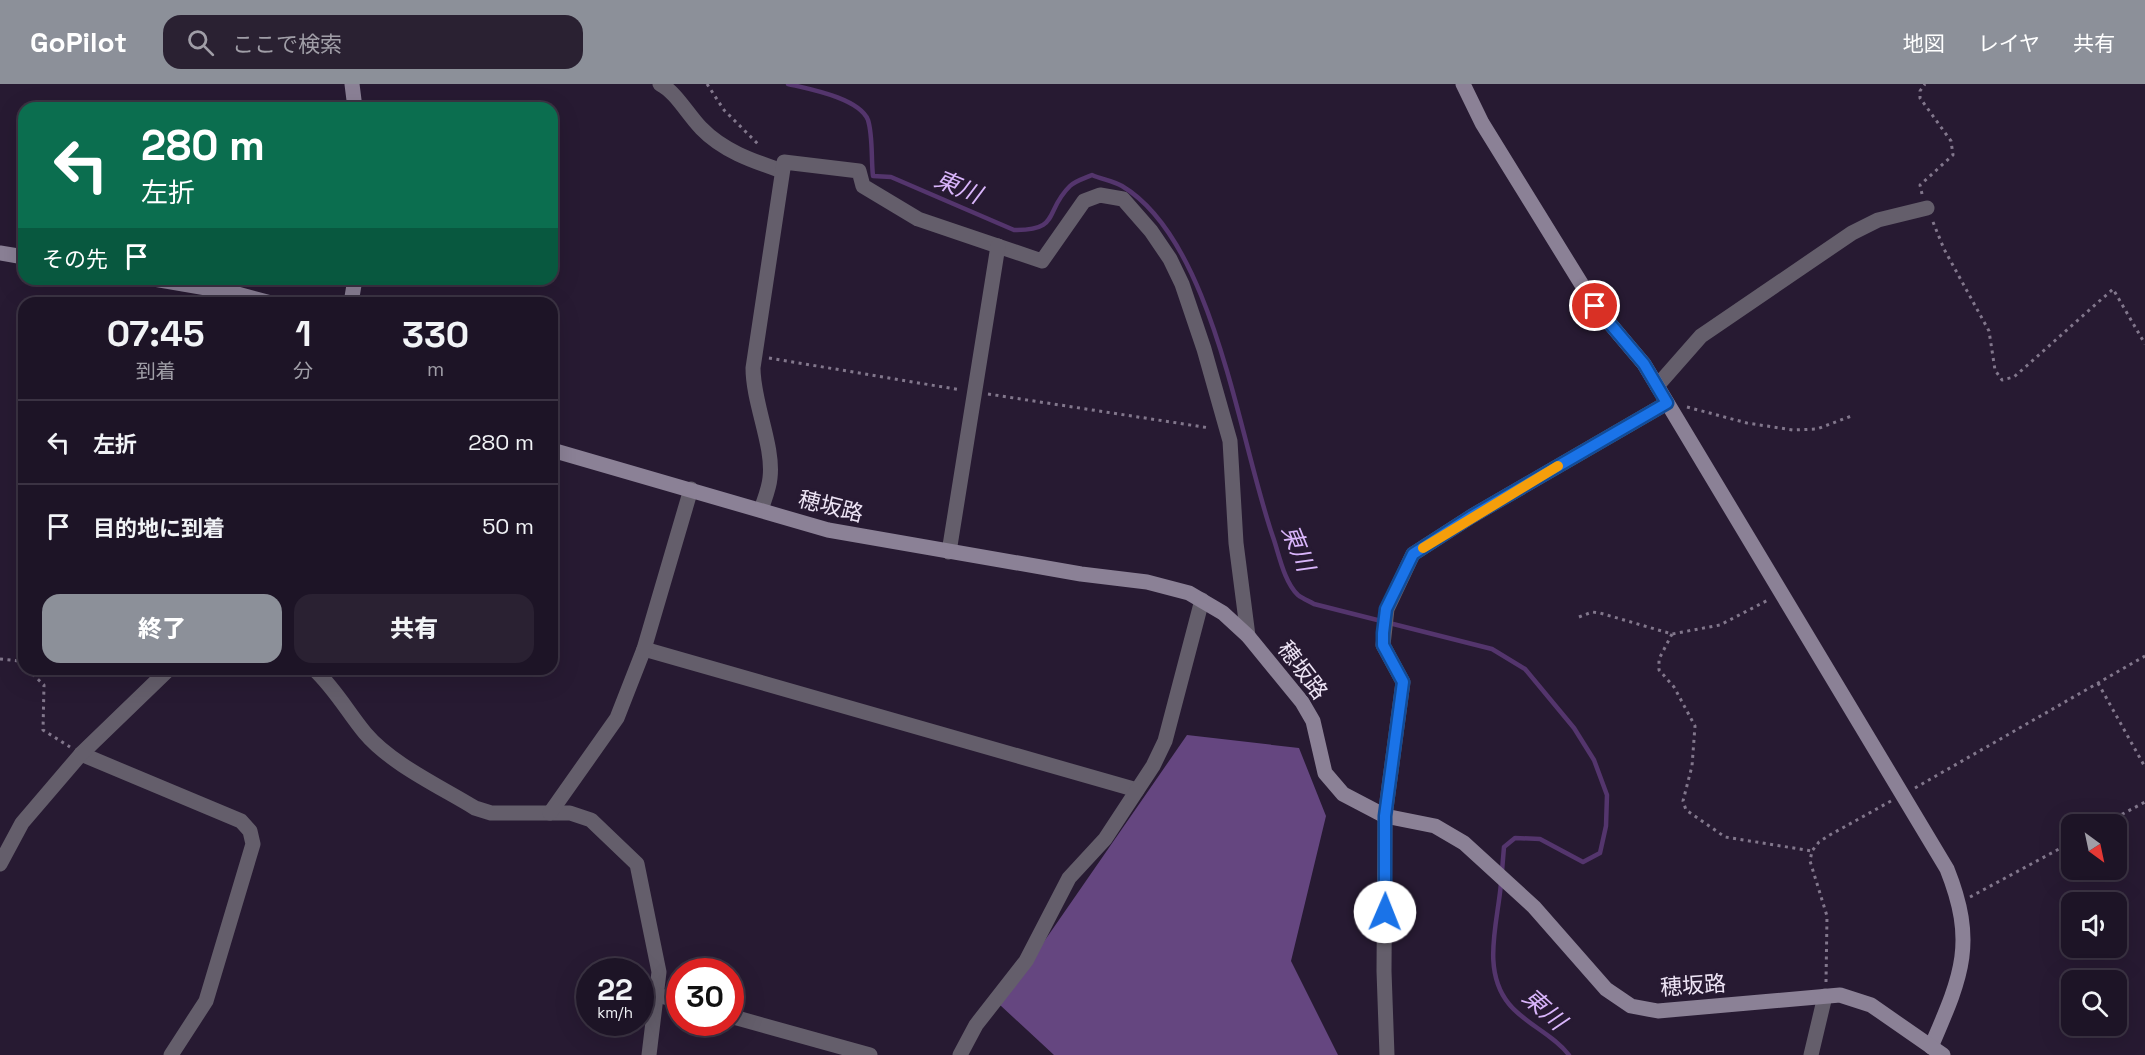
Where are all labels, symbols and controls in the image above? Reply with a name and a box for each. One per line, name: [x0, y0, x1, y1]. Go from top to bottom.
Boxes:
search box: [163, 15, 583, 69]
text: GoPilot: [30, 24, 127, 60]
icon: search: [184, 26, 217, 59]
text: ここで検索: [232, 30, 342, 58]
text: 地図: [1903, 30, 1945, 57]
text: レイヤ: [1978, 30, 2040, 57]
text: 共有: [2073, 30, 2115, 57]
text: 280 m: [141, 119, 265, 172]
icon: left: [42, 126, 120, 204]
water label: 東川: [930, 163, 989, 211]
text: 左折: [141, 175, 195, 210]
icon: arrive: [120, 240, 153, 273]
text: その先: [42, 245, 108, 273]
pin: [1569, 280, 1620, 331]
icon: arrive: [1578, 289, 1611, 322]
text: 07:45: [107, 311, 205, 357]
text: 1: [295, 311, 311, 357]
text: 330: [402, 312, 469, 358]
text: m: [427, 356, 444, 382]
text: 到着: [136, 358, 176, 384]
text: 分: [293, 358, 313, 384]
icon: left: [42, 426, 75, 459]
text: 280 m: [468, 428, 534, 456]
text: 左折: [93, 430, 137, 458]
street label: 穂坂路: [796, 484, 866, 528]
icon: arrive: [42, 510, 75, 543]
text: 50 m: [482, 512, 534, 540]
text: 目的地に到着: [93, 514, 225, 542]
water label: 東川: [1275, 520, 1323, 579]
button: 終了: [42, 594, 282, 663]
button: 共有: [294, 594, 534, 663]
street label: 穂坂路: [1272, 635, 1334, 705]
north arrow: [2061, 814, 2127, 880]
map controls: [2061, 814, 2127, 1036]
position arrow: [1353, 880, 1417, 944]
button: sound: [2061, 892, 2127, 958]
speed limit sign: 30: [666, 958, 744, 1036]
street label: 穂坂路: [1659, 969, 1727, 1001]
text: 22: [597, 970, 633, 1009]
button: search: [2061, 970, 2127, 1036]
water label: 東川: [1516, 981, 1575, 1038]
text: km/h: [597, 1003, 633, 1022]

